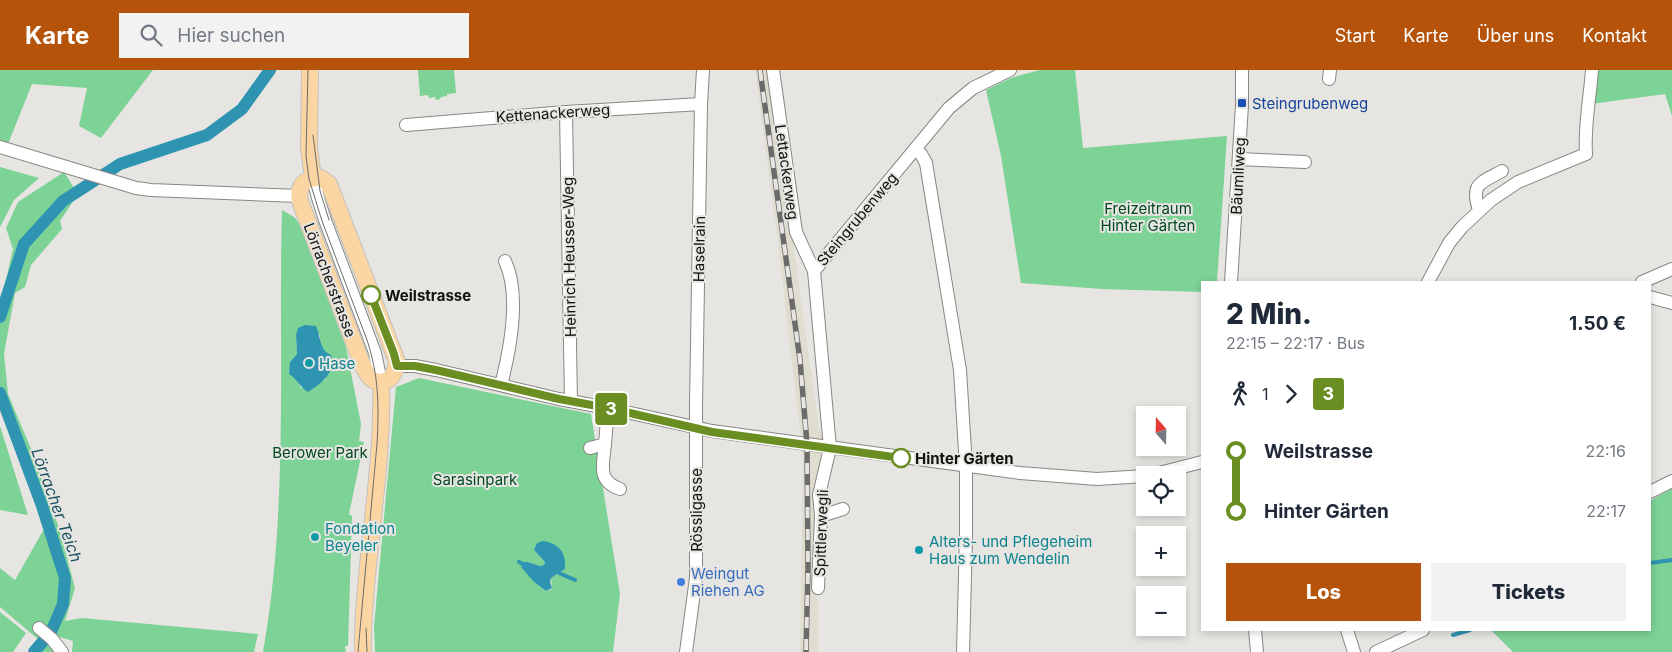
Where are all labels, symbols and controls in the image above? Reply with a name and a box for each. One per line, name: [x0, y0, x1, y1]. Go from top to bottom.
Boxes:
search box: [119, 13, 469, 58]
text: Karte: [25, 21, 89, 50]
icon: search: [137, 21, 165, 49]
text: Hier suchen: [177, 24, 285, 47]
text: Start: [1335, 25, 1375, 46]
text: Karte: [1403, 25, 1449, 46]
text: Über uns: [1477, 25, 1554, 46]
text: Kontakt: [1582, 25, 1647, 46]
place label: Steingrubenweg: [1252, 94, 1368, 113]
marker: Steingrubenweg: [1236, 97, 1248, 109]
street label: Kettenackerweg: [495, 100, 611, 126]
street label: Lettackerweg: [771, 123, 803, 221]
street label: Bäumliweg: [1226, 137, 1250, 215]
street label: Steingrubenweg: [812, 168, 902, 270]
street label: Heinrich Heusser-Weg: [558, 177, 580, 337]
park label: Freizeitraum Hinter Gärten: [1101, 199, 1195, 235]
street label: Haselrain: [689, 216, 709, 282]
street label: Lörracherstrasse: [299, 220, 361, 340]
marker: Weilstrasse: [361, 285, 381, 305]
place label: Weilstrasse: [385, 286, 471, 305]
text: 2 Min.: [1226, 297, 1312, 331]
text: 1.50 €: [1569, 312, 1626, 335]
text: 22:15 – 22:17 · Bus: [1226, 333, 1365, 353]
place label: Hase: [319, 354, 355, 373]
marker: Hase: [303, 357, 315, 369]
icon: walk: [1226, 380, 1254, 408]
icon: forward: [1277, 380, 1305, 408]
text: 3: [1323, 383, 1334, 404]
text: 1: [1262, 384, 1269, 404]
line badge: 3: [595, 393, 627, 425]
text: 3: [605, 398, 617, 419]
north arrow: [1136, 406, 1186, 456]
map controls: [1136, 406, 1186, 636]
text: Weilstrasse: [1264, 440, 1373, 463]
text: 22:16: [1585, 441, 1626, 461]
park label: Berower Park: [272, 443, 368, 462]
water label: Lörracher Teich: [27, 445, 87, 565]
marker: Hinter Gärten: [891, 448, 911, 468]
place label: Hinter Gärten: [915, 449, 1014, 468]
button: locate: [1136, 466, 1186, 516]
street label: Rössligasse: [687, 468, 706, 552]
park label: Sarasinpark: [433, 470, 518, 489]
street label: Spittlerwegli: [810, 489, 832, 577]
text: Hinter Gärten: [1264, 500, 1389, 523]
text: 22:17: [1586, 501, 1626, 521]
place label: Fondation Beyeler: [325, 519, 395, 555]
button: +: [1136, 526, 1186, 576]
marker: Fondation Beyeler: [309, 531, 321, 543]
place label: Alters- und Pflegeheim Haus zum Wendelin: [929, 532, 1092, 568]
marker: Alters- und Pflegeheim Haus zum Wendelin: [913, 544, 925, 556]
button: Los: [1226, 563, 1421, 621]
button: Tickets: [1431, 563, 1626, 621]
place label: Weingut Riehen AG: [691, 564, 765, 600]
marker: Weingut Riehen AG: [675, 576, 687, 588]
button: −: [1136, 586, 1186, 636]

